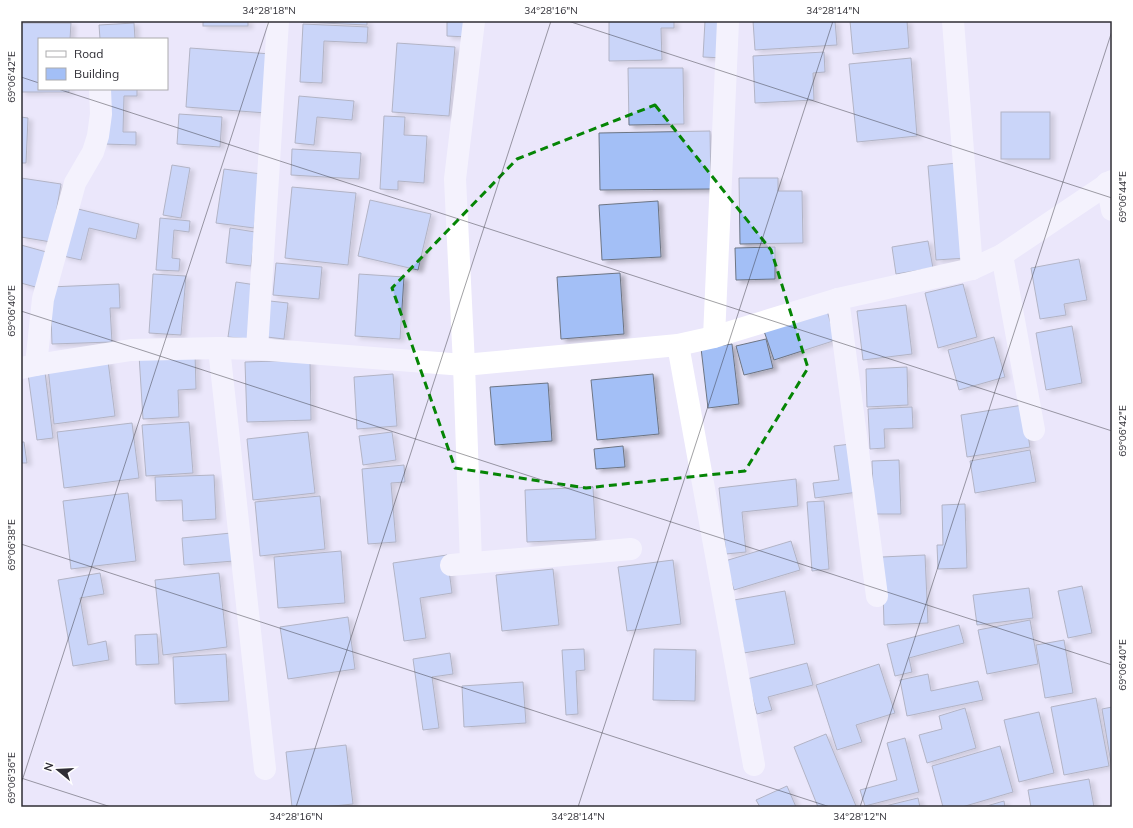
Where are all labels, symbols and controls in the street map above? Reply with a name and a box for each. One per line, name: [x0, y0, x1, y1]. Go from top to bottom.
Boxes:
text: 34°28'18"N: [242, 4, 296, 17]
text: 34°28'16"N: [524, 4, 578, 17]
text: 34°28'14"N: [806, 4, 860, 17]
legend: [38, 38, 168, 90]
text: Road: [74, 46, 103, 61]
text: 69°06'42"E: [5, 51, 18, 103]
text: Building: [74, 66, 119, 81]
text: 69°06'44"E: [1116, 171, 1129, 223]
text: 69°06'40"E: [5, 285, 18, 337]
text: 69°06'42"E: [1116, 405, 1129, 457]
text: 69°06'38"E: [5, 519, 18, 571]
text: 69°06'40"E: [1116, 639, 1129, 691]
north arrow: [38, 750, 78, 790]
text: 69°06'36"E: [5, 752, 18, 804]
text: N: [41, 761, 56, 773]
text: 34°28'16"N: [269, 810, 323, 823]
text: 34°28'14"N: [551, 810, 605, 823]
text: 34°28'12"N: [833, 810, 887, 823]

